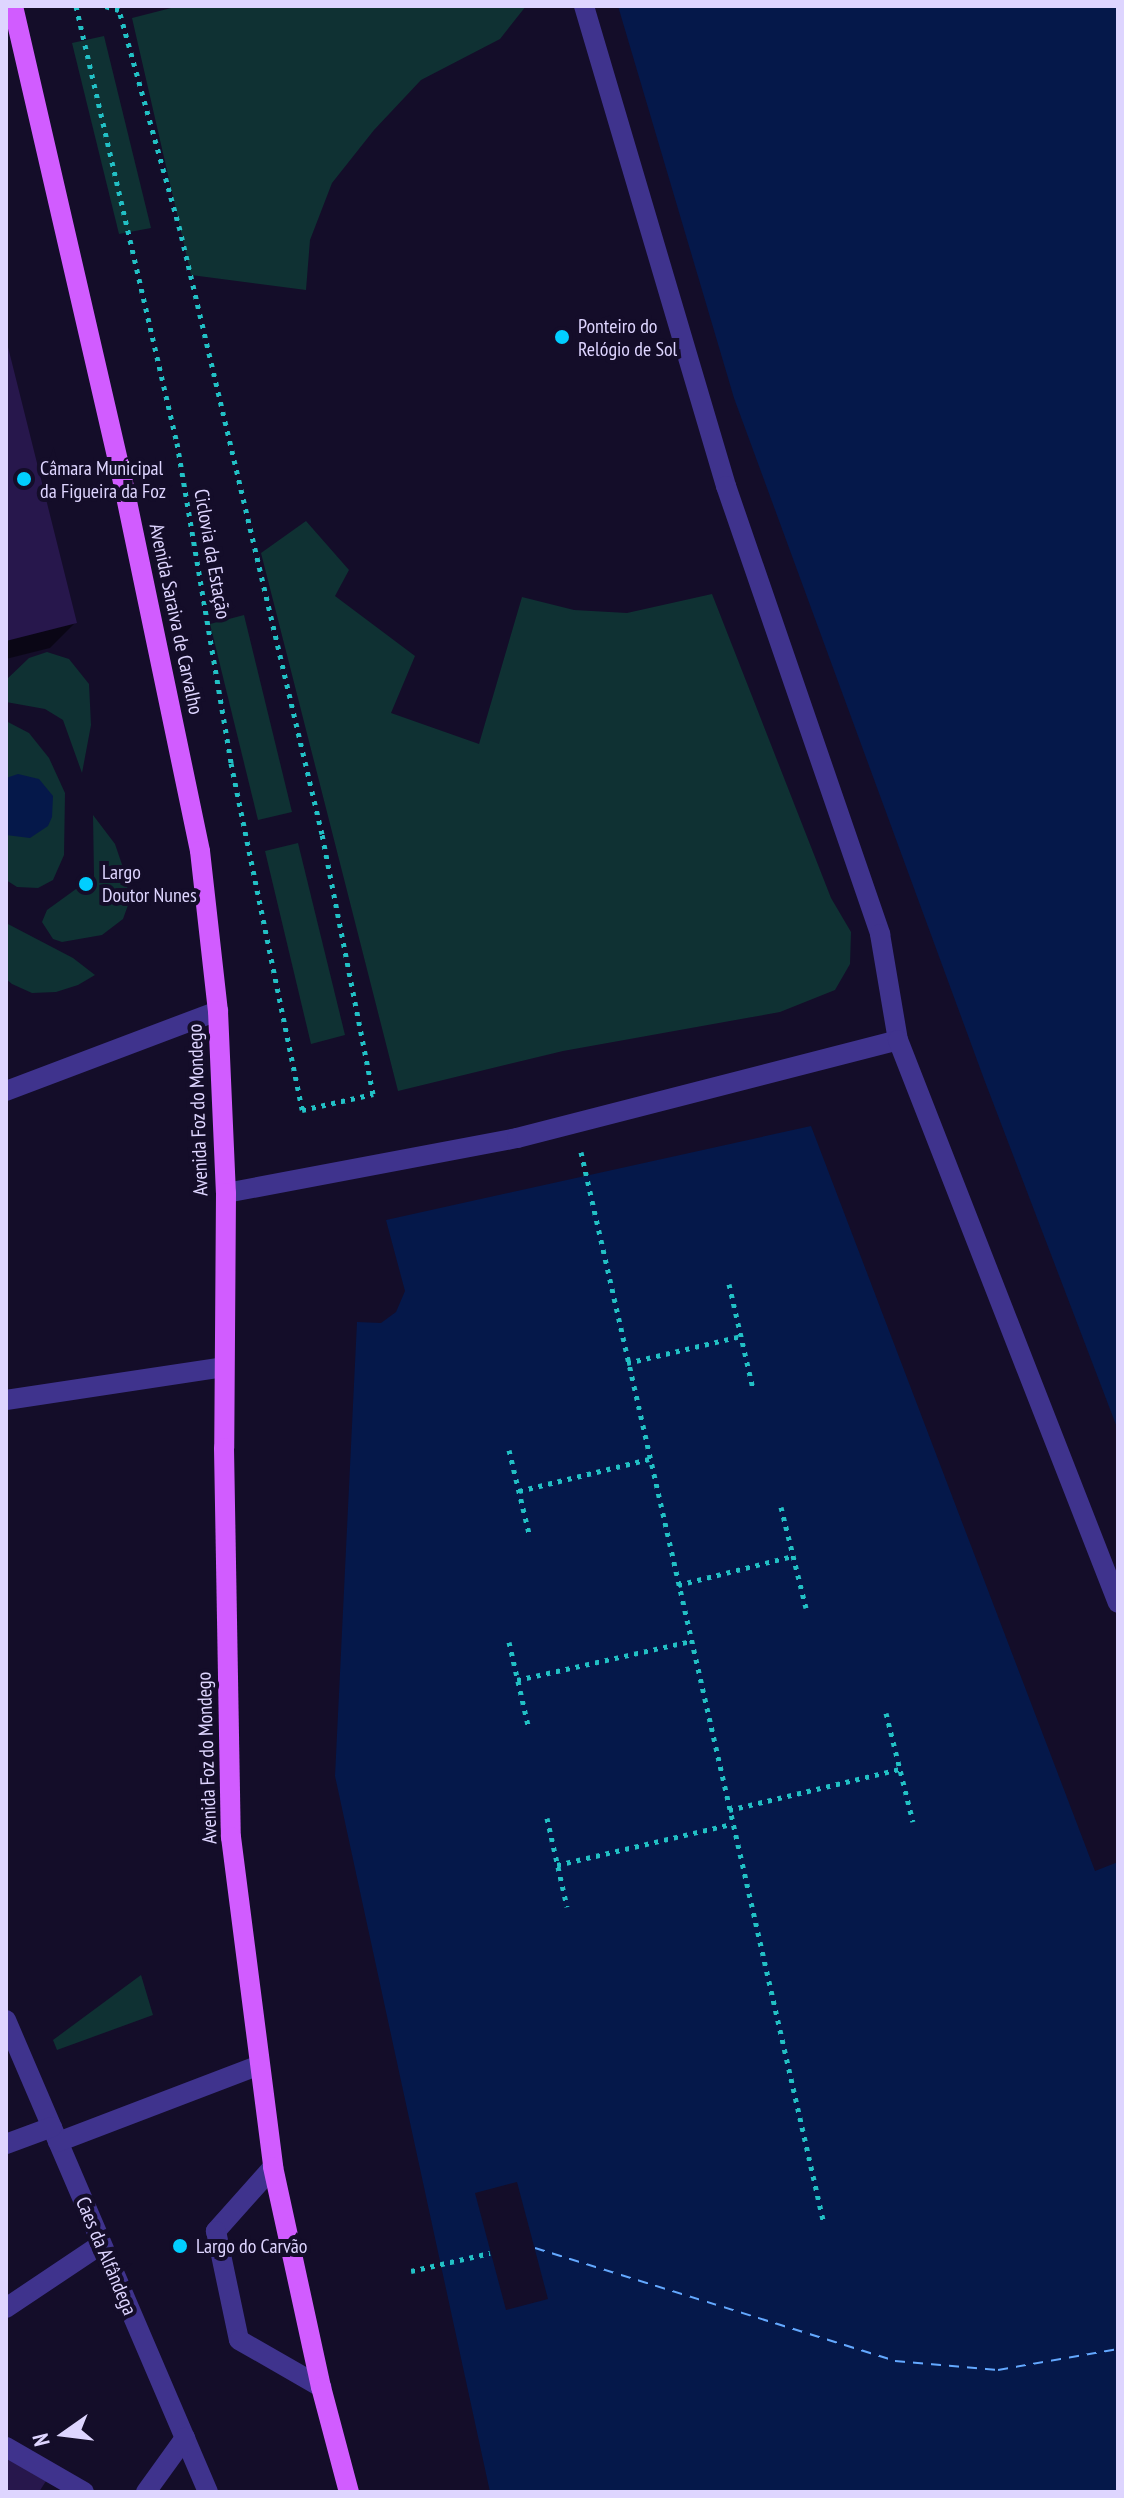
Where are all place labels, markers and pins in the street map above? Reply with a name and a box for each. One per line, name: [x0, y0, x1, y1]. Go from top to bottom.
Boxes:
place label: Ponteiro do Relógio de Sol: [578, 314, 677, 361]
marker: Ponteiro do Relógio de Sol: [553, 328, 571, 346]
place label: Câmara Municipal da Figueira da Foz: [40, 456, 166, 503]
marker: Câmara Municipal da Figueira da Foz: [15, 470, 33, 488]
place label: Largo Doutor Nunes: [102, 860, 197, 907]
marker: Largo Doutor Nunes: [77, 875, 95, 893]
place label: Largo do Carvão: [196, 2234, 307, 2258]
marker: Largo do Carvão: [171, 2237, 189, 2255]

